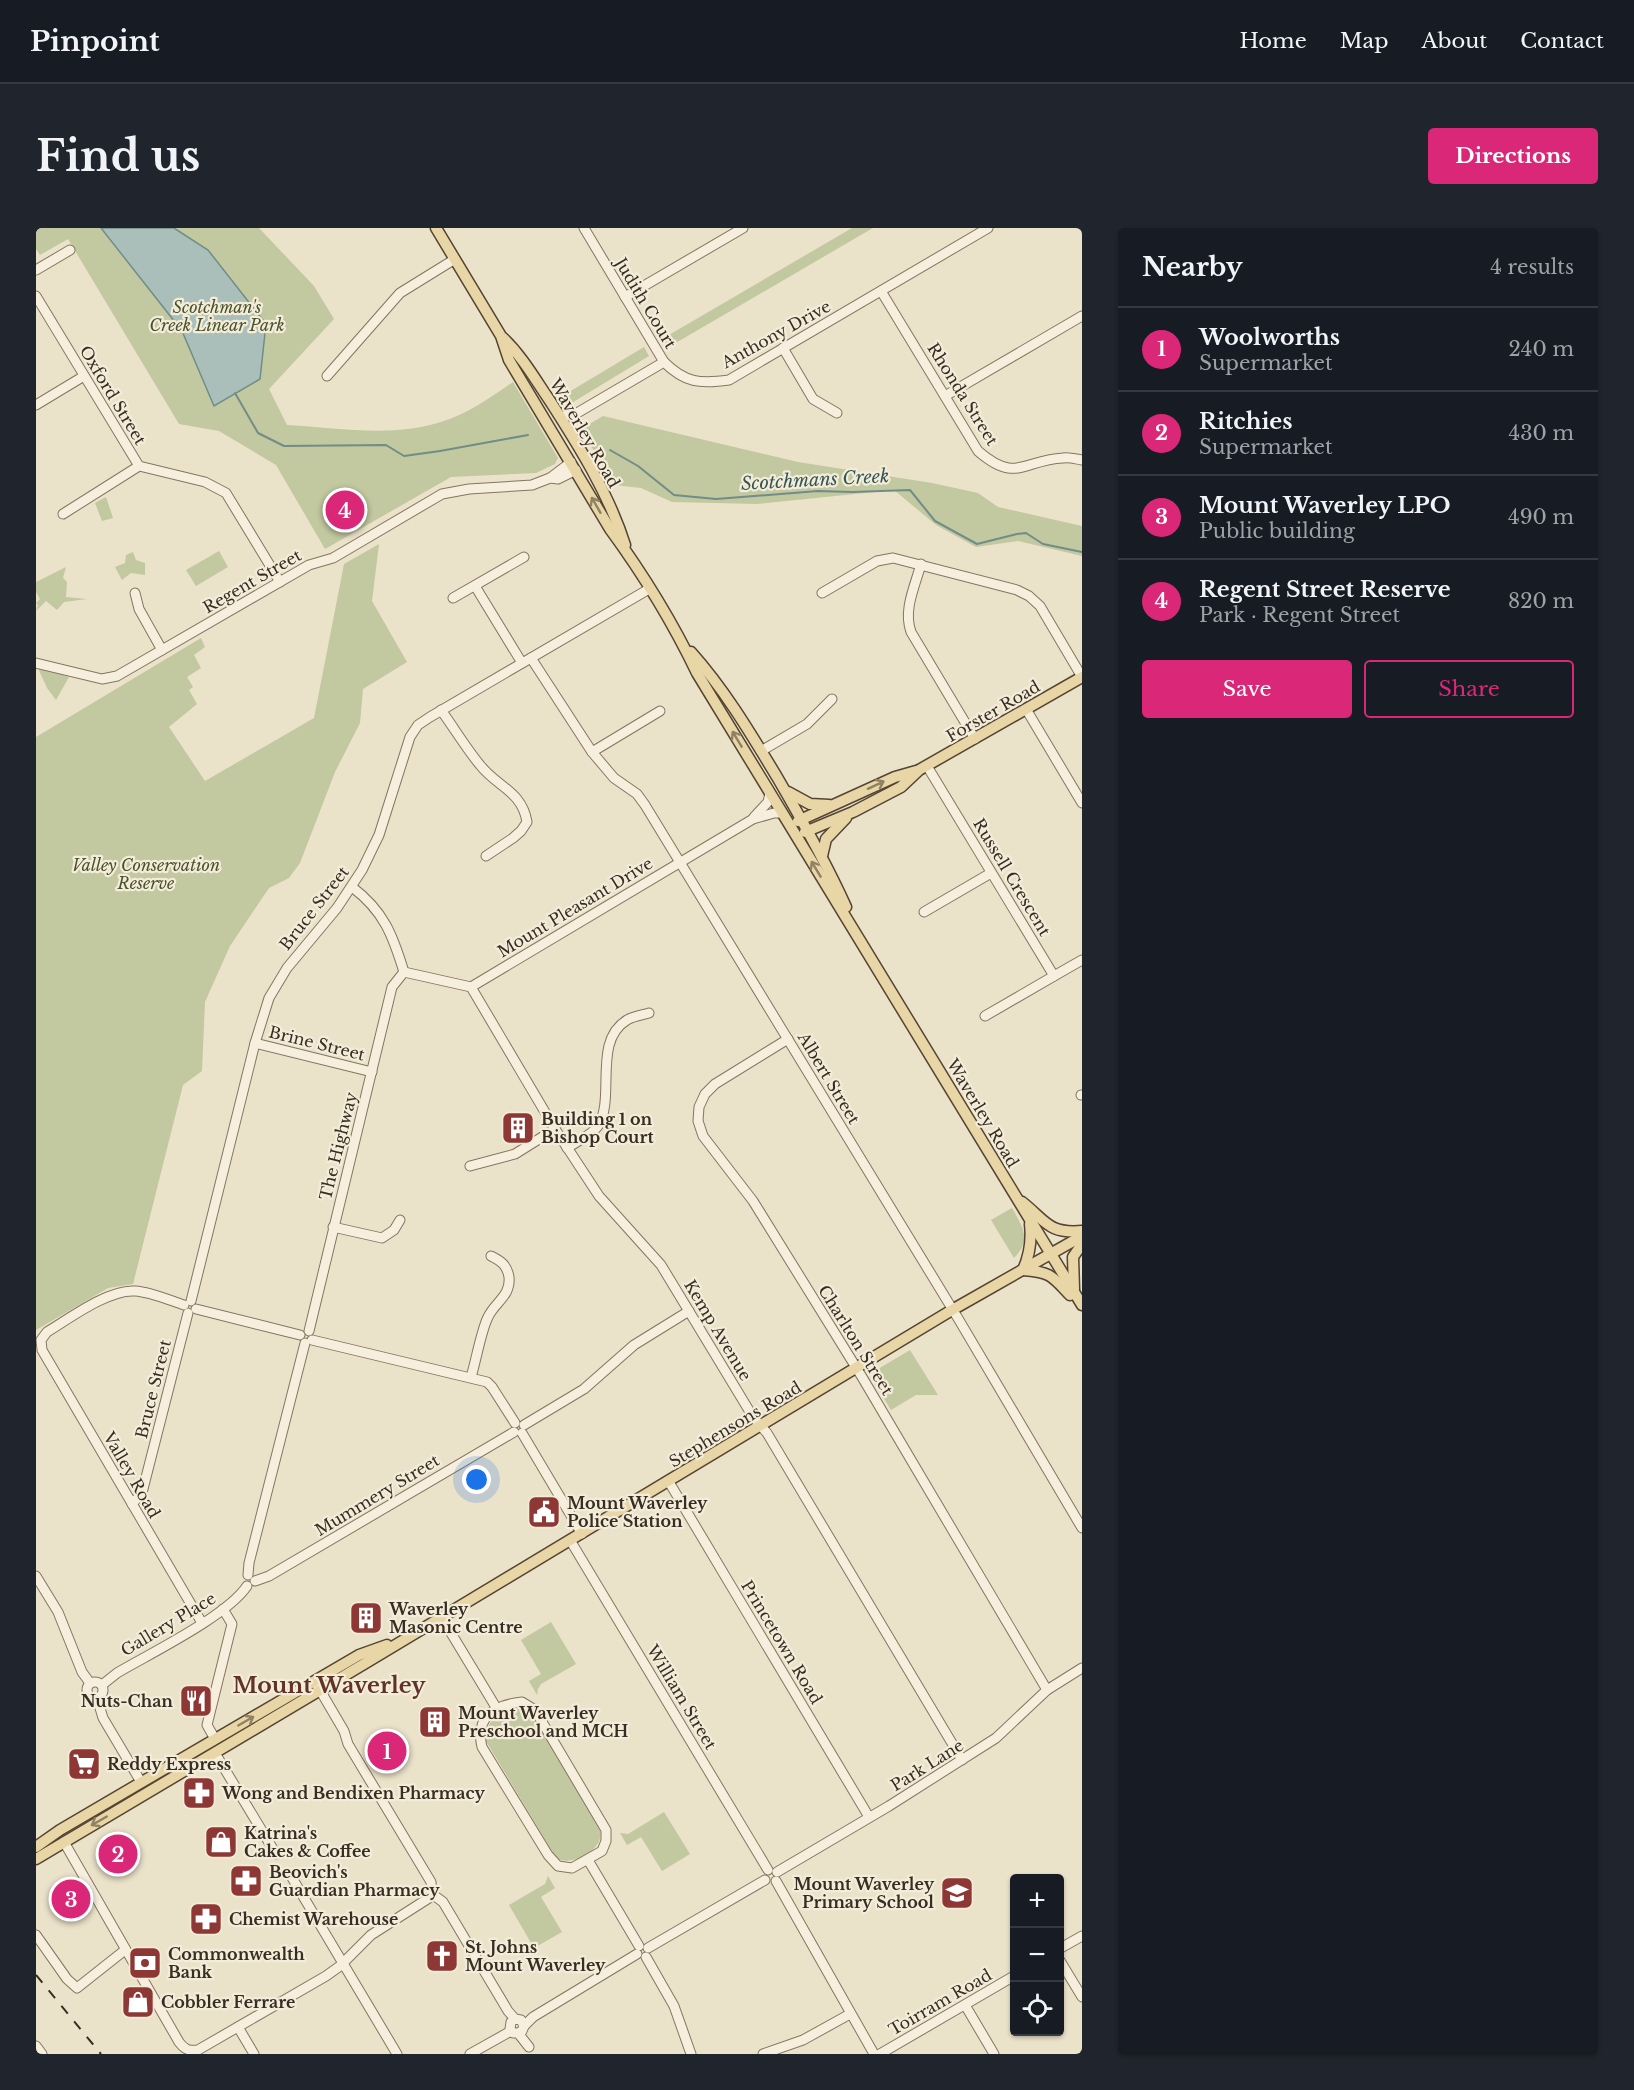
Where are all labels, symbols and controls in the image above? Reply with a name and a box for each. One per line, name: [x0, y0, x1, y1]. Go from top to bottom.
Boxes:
text: Pinpoint: [30, 24, 160, 59]
text: Home: [1240, 28, 1307, 54]
text: Map: [1340, 28, 1388, 54]
text: About: [1421, 28, 1487, 54]
text: Contact: [1520, 28, 1604, 54]
button: Directions: [1428, 128, 1598, 184]
text: Find us: [36, 130, 200, 182]
text: Nearby: [1142, 251, 1243, 283]
street label: Judith Court: [610, 252, 681, 352]
text: 4 results: [1490, 255, 1574, 279]
street label: Anthony Drive: [717, 296, 834, 373]
park label: Scotchman's Creek Linear Park: [149, 297, 285, 335]
text: Woolworths: [1199, 324, 1340, 351]
text: 1: [1157, 337, 1166, 361]
text: 240 m: [1509, 337, 1574, 361]
street label: Rhonda Street: [923, 339, 1003, 449]
street label: Oxford Street: [75, 342, 151, 448]
text: Supermarket: [1199, 351, 1333, 375]
street label: Waverley Road: [545, 374, 625, 492]
text: Ritchies: [1199, 408, 1292, 435]
text: 2: [1155, 421, 1168, 445]
text: 430 m: [1509, 421, 1574, 445]
text: Supermarket: [1199, 435, 1333, 459]
water label: Scotchmans Creek: [740, 465, 890, 495]
pin: 4: [326, 488, 364, 532]
text: Mount Waverley LPO: [1199, 492, 1450, 519]
one-way arrow: [590, 497, 602, 514]
text: 3: [1155, 505, 1168, 529]
text: 490 m: [1508, 505, 1574, 529]
text: Public building: [1199, 519, 1355, 543]
street label: Regent Street: [199, 545, 305, 617]
text: Regent Street Reserve: [1199, 576, 1451, 603]
text: 4: [1155, 589, 1168, 613]
text: 820 m: [1508, 589, 1574, 613]
text: Park · Regent Street: [1199, 603, 1400, 627]
button: Save: [1142, 660, 1352, 718]
button: Share: [1364, 660, 1574, 718]
street label: Forster Road: [943, 676, 1044, 746]
one-way arrow: [731, 731, 743, 748]
one-way arrow: [867, 779, 885, 791]
street label: Russell Crescent: [969, 815, 1055, 939]
street label: Mount Pleasant Drive: [494, 853, 656, 961]
park label: Valley Conservation Reserve: [72, 855, 220, 893]
one-way arrow: [810, 861, 822, 878]
street label: Bruce Street: [275, 862, 353, 954]
street label: Brine Street: [267, 1021, 367, 1065]
street label: Albert Street: [793, 1028, 864, 1128]
street label: Waverley Road: [942, 1054, 1023, 1171]
street label: The Highway: [315, 1089, 361, 1202]
place label: Building 1 on Bishop Court: [541, 1109, 654, 1147]
building icon: Building 1 on Bishop Court: [500, 1110, 536, 1146]
street label: Kemp Avenue: [680, 1276, 756, 1384]
street label: Charlton Street: [814, 1281, 898, 1399]
street label: Bruce Street: [131, 1338, 175, 1440]
street label: Stephensons Road: [665, 1377, 805, 1471]
street label: Valley Road: [99, 1427, 165, 1522]
street label: Mummery Street: [311, 1450, 443, 1540]
your location: [462, 1465, 491, 1494]
place label: Mount Waverley Police Station: [567, 1493, 708, 1531]
public building icon: Mount Waverley Police Station: [526, 1494, 562, 1530]
street label: Princetown Road: [737, 1576, 827, 1708]
street label: Gallery Place: [117, 1588, 219, 1660]
place label: Waverley Masonic Centre: [388, 1599, 523, 1637]
building icon: Waverley Masonic Centre: [348, 1600, 384, 1636]
street label: William Street: [642, 1640, 721, 1753]
district label: Mount Waverley: [232, 1672, 426, 1699]
restaurant icon: Nuts-Chan: [178, 1683, 214, 1719]
place label: Nuts-Chan: [81, 1691, 173, 1711]
place label: Mount Waverley Preschool and MCH: [458, 1703, 628, 1741]
building icon: Mount Waverley Preschool and MCH: [417, 1704, 453, 1740]
one-way arrow: [237, 1715, 254, 1727]
pin: 1: [368, 1728, 406, 1774]
street label: Park Lane: [887, 1735, 967, 1795]
supermarket icon: Reddy Express: [66, 1746, 102, 1782]
place label: Reddy Express: [107, 1754, 231, 1774]
pharmacy icon: Wong and Bendixen Pharmacy: [181, 1775, 217, 1811]
place label: Wong and Bendixen Pharmacy: [221, 1783, 485, 1803]
one-way arrow: [91, 1816, 108, 1828]
place label: Katrina's Cakes & Coffee: [244, 1823, 371, 1861]
shop icon: Katrina's Cakes & Coffee: [203, 1824, 239, 1860]
pin: 2: [98, 1832, 137, 1876]
place label: Beovich's Guardian Pharmacy: [269, 1862, 440, 1900]
pharmacy icon: Beovich's Guardian Pharmacy: [228, 1863, 264, 1899]
place label: Mount Waverley Primary School: [794, 1874, 935, 1912]
map controls: [1010, 1874, 1064, 2036]
button: +: [1010, 1874, 1064, 1928]
school or university icon: Mount Waverley Primary School: [939, 1875, 975, 1911]
pin: 3: [51, 1876, 90, 1922]
pharmacy icon: Chemist Warehouse: [188, 1901, 224, 1937]
place label: Chemist Warehouse: [229, 1909, 398, 1929]
button: −: [1010, 1928, 1064, 1982]
place label: St. Johns Mount Waverley: [465, 1937, 606, 1975]
church icon: St. Johns Mount Waverley: [424, 1938, 460, 1974]
place label: Commonwealth Bank: [168, 1944, 305, 1982]
bank icon: Commonwealth Bank: [127, 1945, 163, 1981]
street label: Toirram Road: [885, 1964, 995, 2040]
button: locate: [1010, 1982, 1064, 2036]
shop icon: Cobbler Ferrare: [120, 1984, 156, 2020]
place label: Cobbler Ferrare: [161, 1992, 295, 2012]

